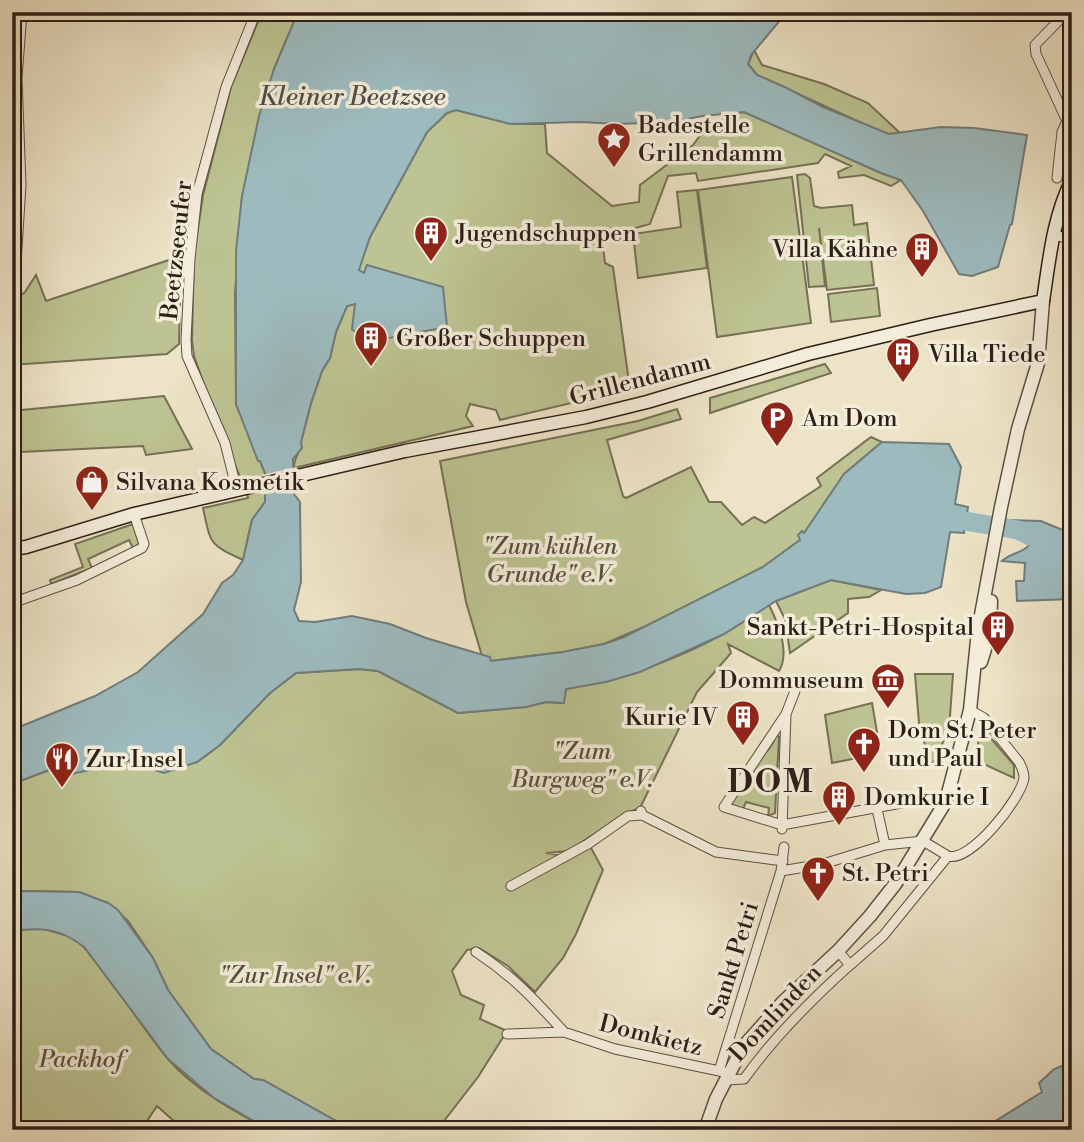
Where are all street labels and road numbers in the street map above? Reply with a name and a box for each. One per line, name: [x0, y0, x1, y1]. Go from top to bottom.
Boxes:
street label: Beetzseeufer: [155, 179, 199, 322]
street label: Grillendamm: [566, 347, 714, 413]
street label: Sankt Petri: [702, 898, 766, 1022]
street label: Domlinden: [723, 959, 828, 1069]
street label: Domkietz: [596, 1009, 706, 1063]

